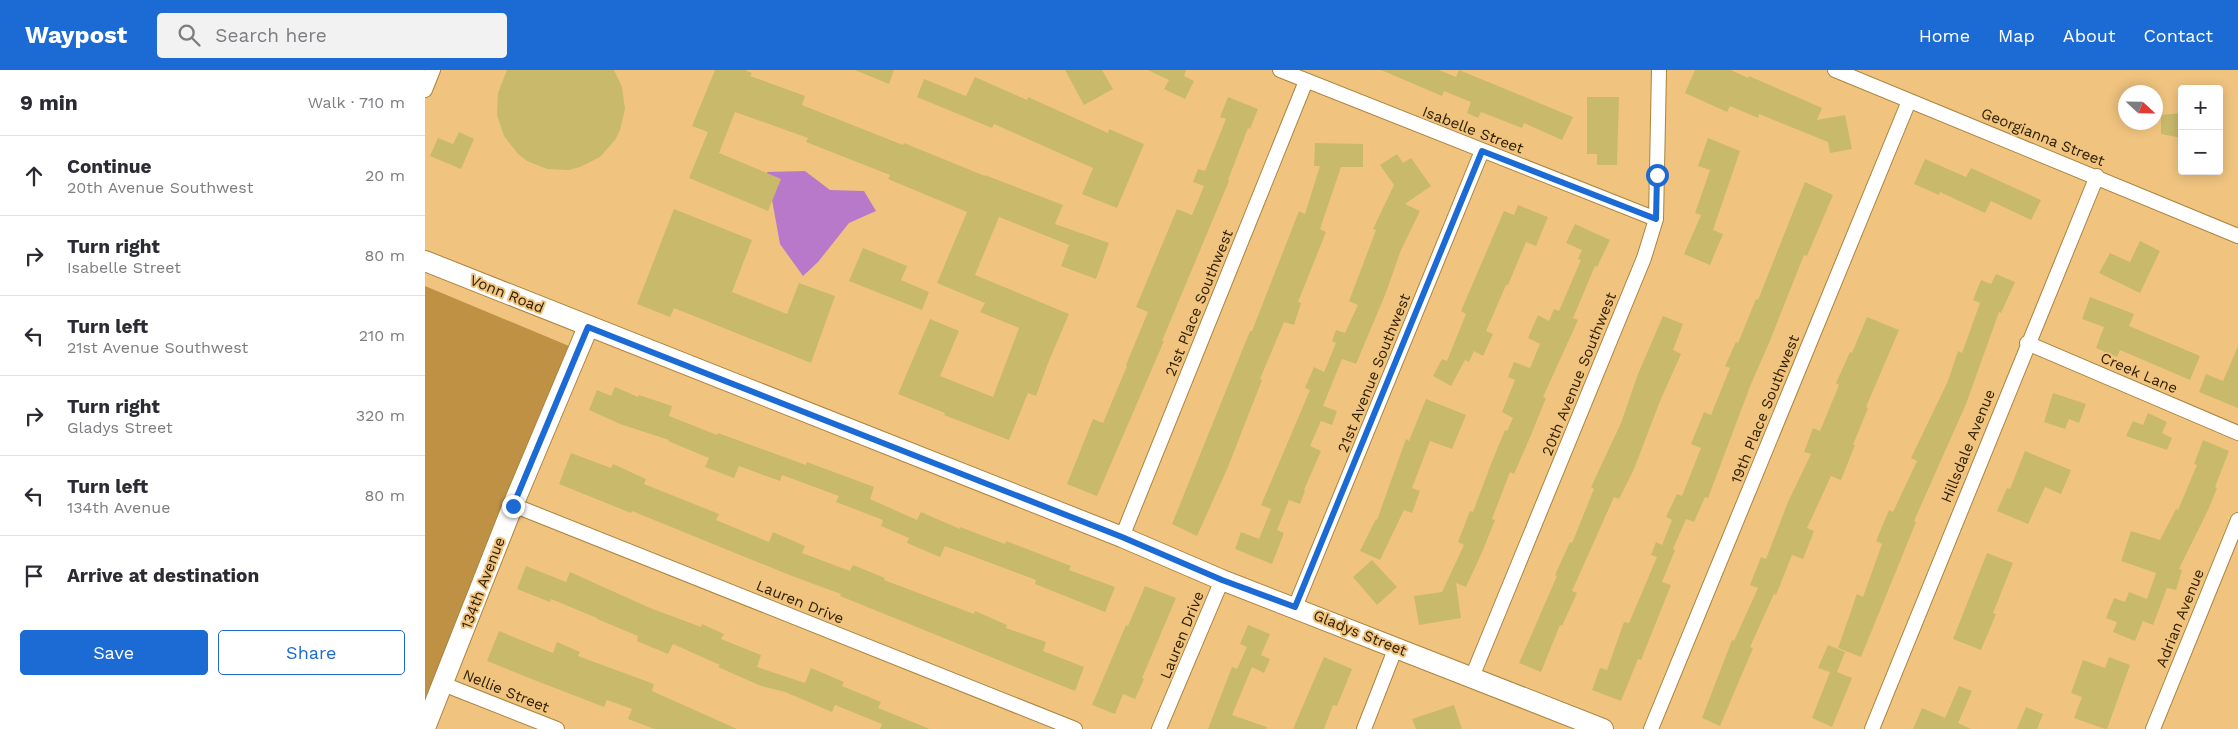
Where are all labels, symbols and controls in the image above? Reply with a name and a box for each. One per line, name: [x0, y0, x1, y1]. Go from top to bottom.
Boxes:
search box: [157, 13, 507, 58]
text: Waypost: [25, 21, 127, 49]
icon: search: [175, 21, 203, 49]
text: Search here: [215, 24, 327, 47]
text: Home: [1919, 25, 1970, 46]
text: Map: [1998, 25, 2035, 46]
text: About: [2063, 25, 2115, 46]
text: Contact: [2143, 25, 2213, 46]
north arrow: [2118, 85, 2163, 130]
map controls: [2178, 85, 2223, 175]
button: +: [2178, 85, 2223, 130]
text: 9 min: [20, 90, 78, 115]
text: Walk · 710 m: [308, 93, 405, 112]
street label: Isabelle Street: [1420, 102, 1527, 158]
street label: Georgianna Street: [1979, 104, 2108, 170]
button: −: [2178, 130, 2223, 175]
text: Continue: [67, 155, 151, 178]
icon: ahead: [20, 162, 48, 190]
route start: [1646, 164, 1669, 187]
text: 20 m: [365, 166, 405, 185]
text: 20th Avenue Southwest: [67, 178, 253, 197]
street label: 21st Place Southwest: [1161, 226, 1237, 379]
text: Turn right: [67, 235, 160, 258]
icon: right: [20, 242, 48, 270]
text: 80 m: [364, 246, 405, 265]
text: Isabelle Street: [67, 258, 181, 277]
street label: Vonn Road: [467, 271, 547, 317]
street label: 20th Avenue Southwest: [1538, 289, 1620, 458]
street label: 21st Avenue Southwest: [1334, 290, 1414, 455]
text: Turn left: [67, 315, 148, 338]
icon: left: [20, 322, 48, 350]
text: 210 m: [359, 326, 405, 345]
street label: 19th Place Southwest: [1727, 331, 1803, 486]
text: 21st Avenue Southwest: [67, 338, 248, 357]
street label: Creek Lane: [2098, 349, 2180, 397]
street label: Hillsdale Avenue: [1937, 387, 1999, 505]
text: Turn right: [67, 395, 160, 418]
icon: right: [20, 402, 48, 430]
text: 320 m: [356, 406, 405, 425]
text: Gladys Street: [67, 418, 173, 437]
text: Turn left: [67, 475, 148, 498]
icon: left: [20, 482, 48, 510]
text: 80 m: [364, 486, 405, 505]
route end: [502, 495, 525, 518]
text: 134th Avenue: [67, 498, 170, 517]
street label: 134th Avenue: [457, 535, 509, 631]
icon: arrive: [20, 562, 48, 590]
text: Arrive at destination: [67, 564, 259, 587]
street label: Adrian Avenue: [2152, 566, 2208, 670]
street label: Lauren Drive: [754, 576, 846, 628]
street label: Lauren Drive: [1156, 589, 1208, 681]
street label: Gladys Street: [1311, 606, 1410, 660]
button: Save: [20, 630, 208, 675]
button: Share: [218, 630, 405, 675]
street label: Nellie Street: [460, 665, 553, 717]

